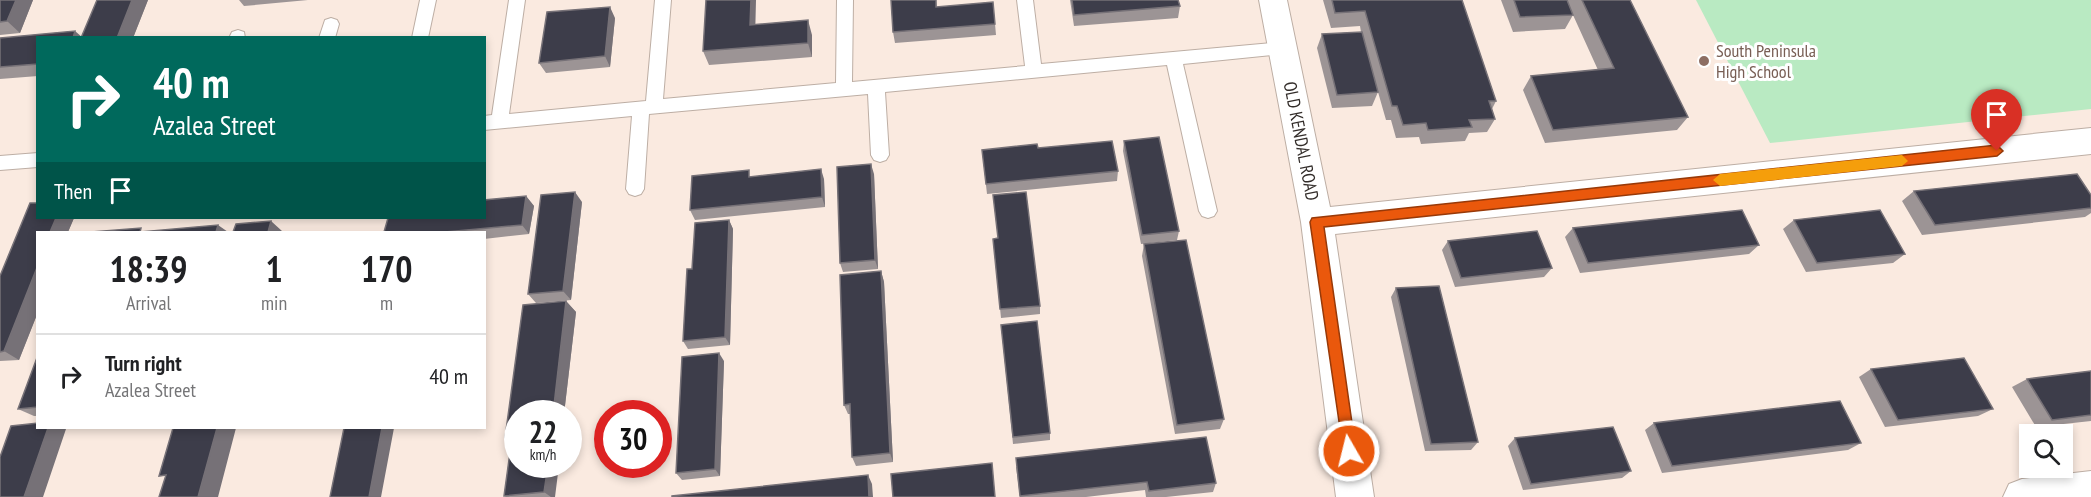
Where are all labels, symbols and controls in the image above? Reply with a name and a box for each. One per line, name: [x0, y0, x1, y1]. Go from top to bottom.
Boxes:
place label: South Peninsula High School: [1716, 39, 1816, 83]
marker: South Peninsula High School: [1697, 54, 1711, 68]
text: 40 m: [153, 55, 230, 110]
icon: right: [54, 60, 132, 138]
street label: OLD KENDAL ROAD: [1279, 79, 1324, 202]
pin: [1971, 89, 2022, 151]
icon: arrive: [1980, 98, 2013, 131]
text: Azalea Street: [153, 108, 276, 142]
icon: arrive: [104, 174, 137, 207]
text: Then: [54, 177, 92, 205]
text: 18:39: [110, 245, 187, 292]
text: 1: [265, 245, 283, 292]
text: 170: [361, 245, 412, 292]
text: Arrival: [126, 290, 171, 316]
text: min: [261, 290, 287, 316]
text: m: [380, 290, 393, 316]
text: Turn right: [105, 349, 182, 377]
icon: right: [54, 360, 87, 393]
text: 40 m: [429, 362, 468, 390]
text: Azalea Street: [105, 377, 196, 403]
speed limit sign: 30: [594, 400, 672, 478]
text: 22: [529, 412, 557, 451]
position arrow: [1317, 419, 1381, 483]
map controls: [2019, 424, 2073, 478]
button: search: [2019, 424, 2073, 478]
text: km/h: [530, 445, 556, 464]

